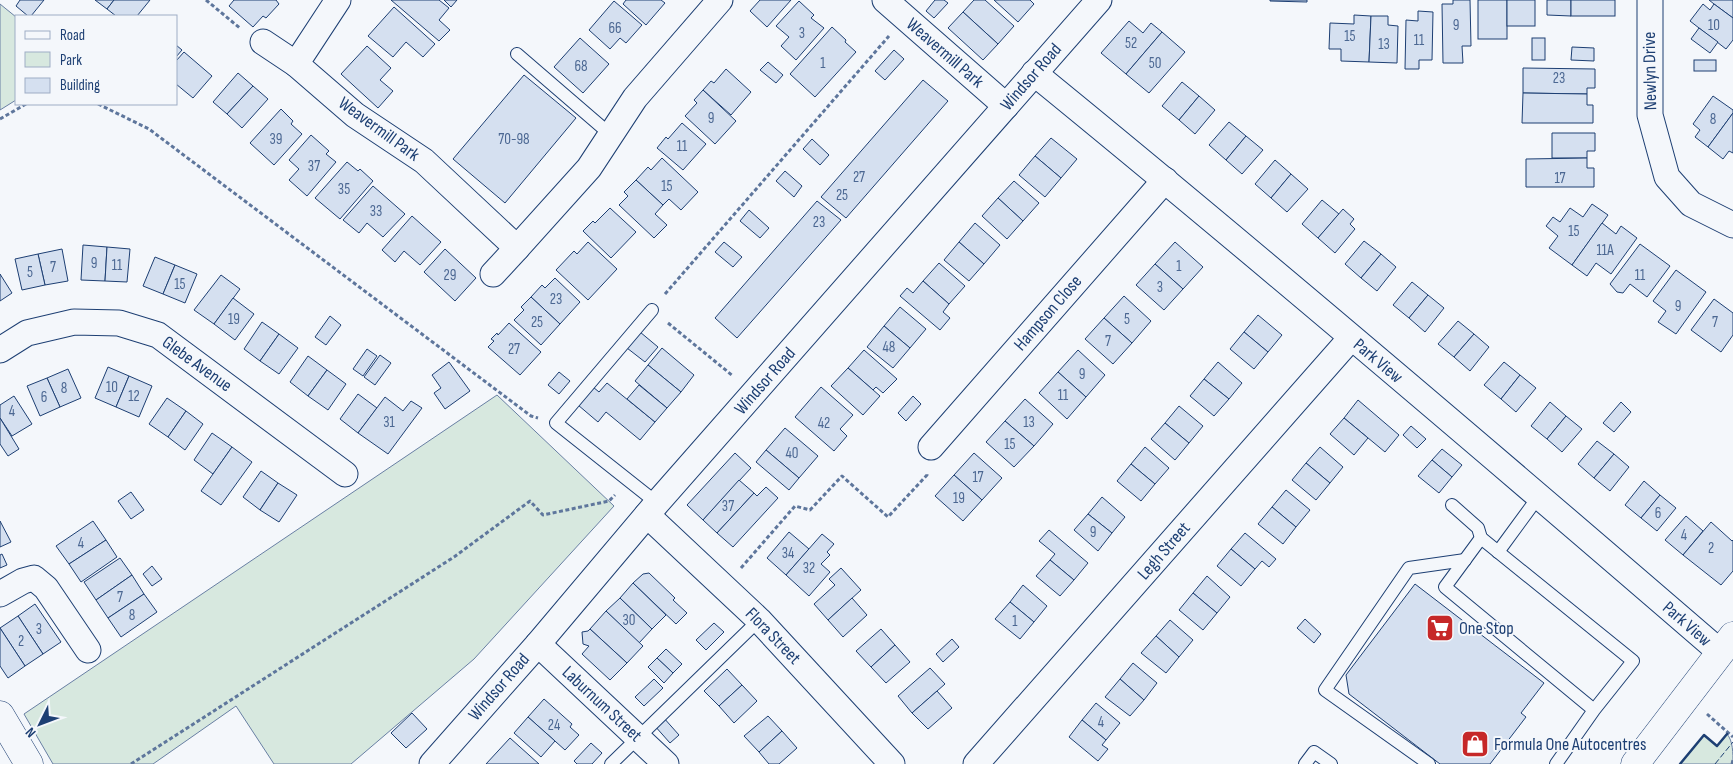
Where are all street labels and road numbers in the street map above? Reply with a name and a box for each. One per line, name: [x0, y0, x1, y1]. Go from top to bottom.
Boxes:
street label: Weavermill Park: [902, 14, 988, 92]
street label: Newlyn Drive: [1639, 31, 1661, 111]
street label: Windsor Road: [996, 39, 1066, 115]
street label: Weavermill Park: [334, 92, 424, 166]
street label: Hampson Close: [1010, 271, 1086, 355]
street label: Glebe Avenue: [158, 332, 236, 396]
street label: Park View: [1349, 334, 1407, 388]
street label: Windsor Road: [730, 343, 800, 419]
street label: Legh Street: [1133, 518, 1195, 584]
street label: Park View: [1658, 597, 1716, 651]
street label: Flora Street: [741, 603, 805, 669]
street label: Windsor Road: [464, 649, 534, 725]
street label: Laburnum Street: [558, 662, 647, 747]

